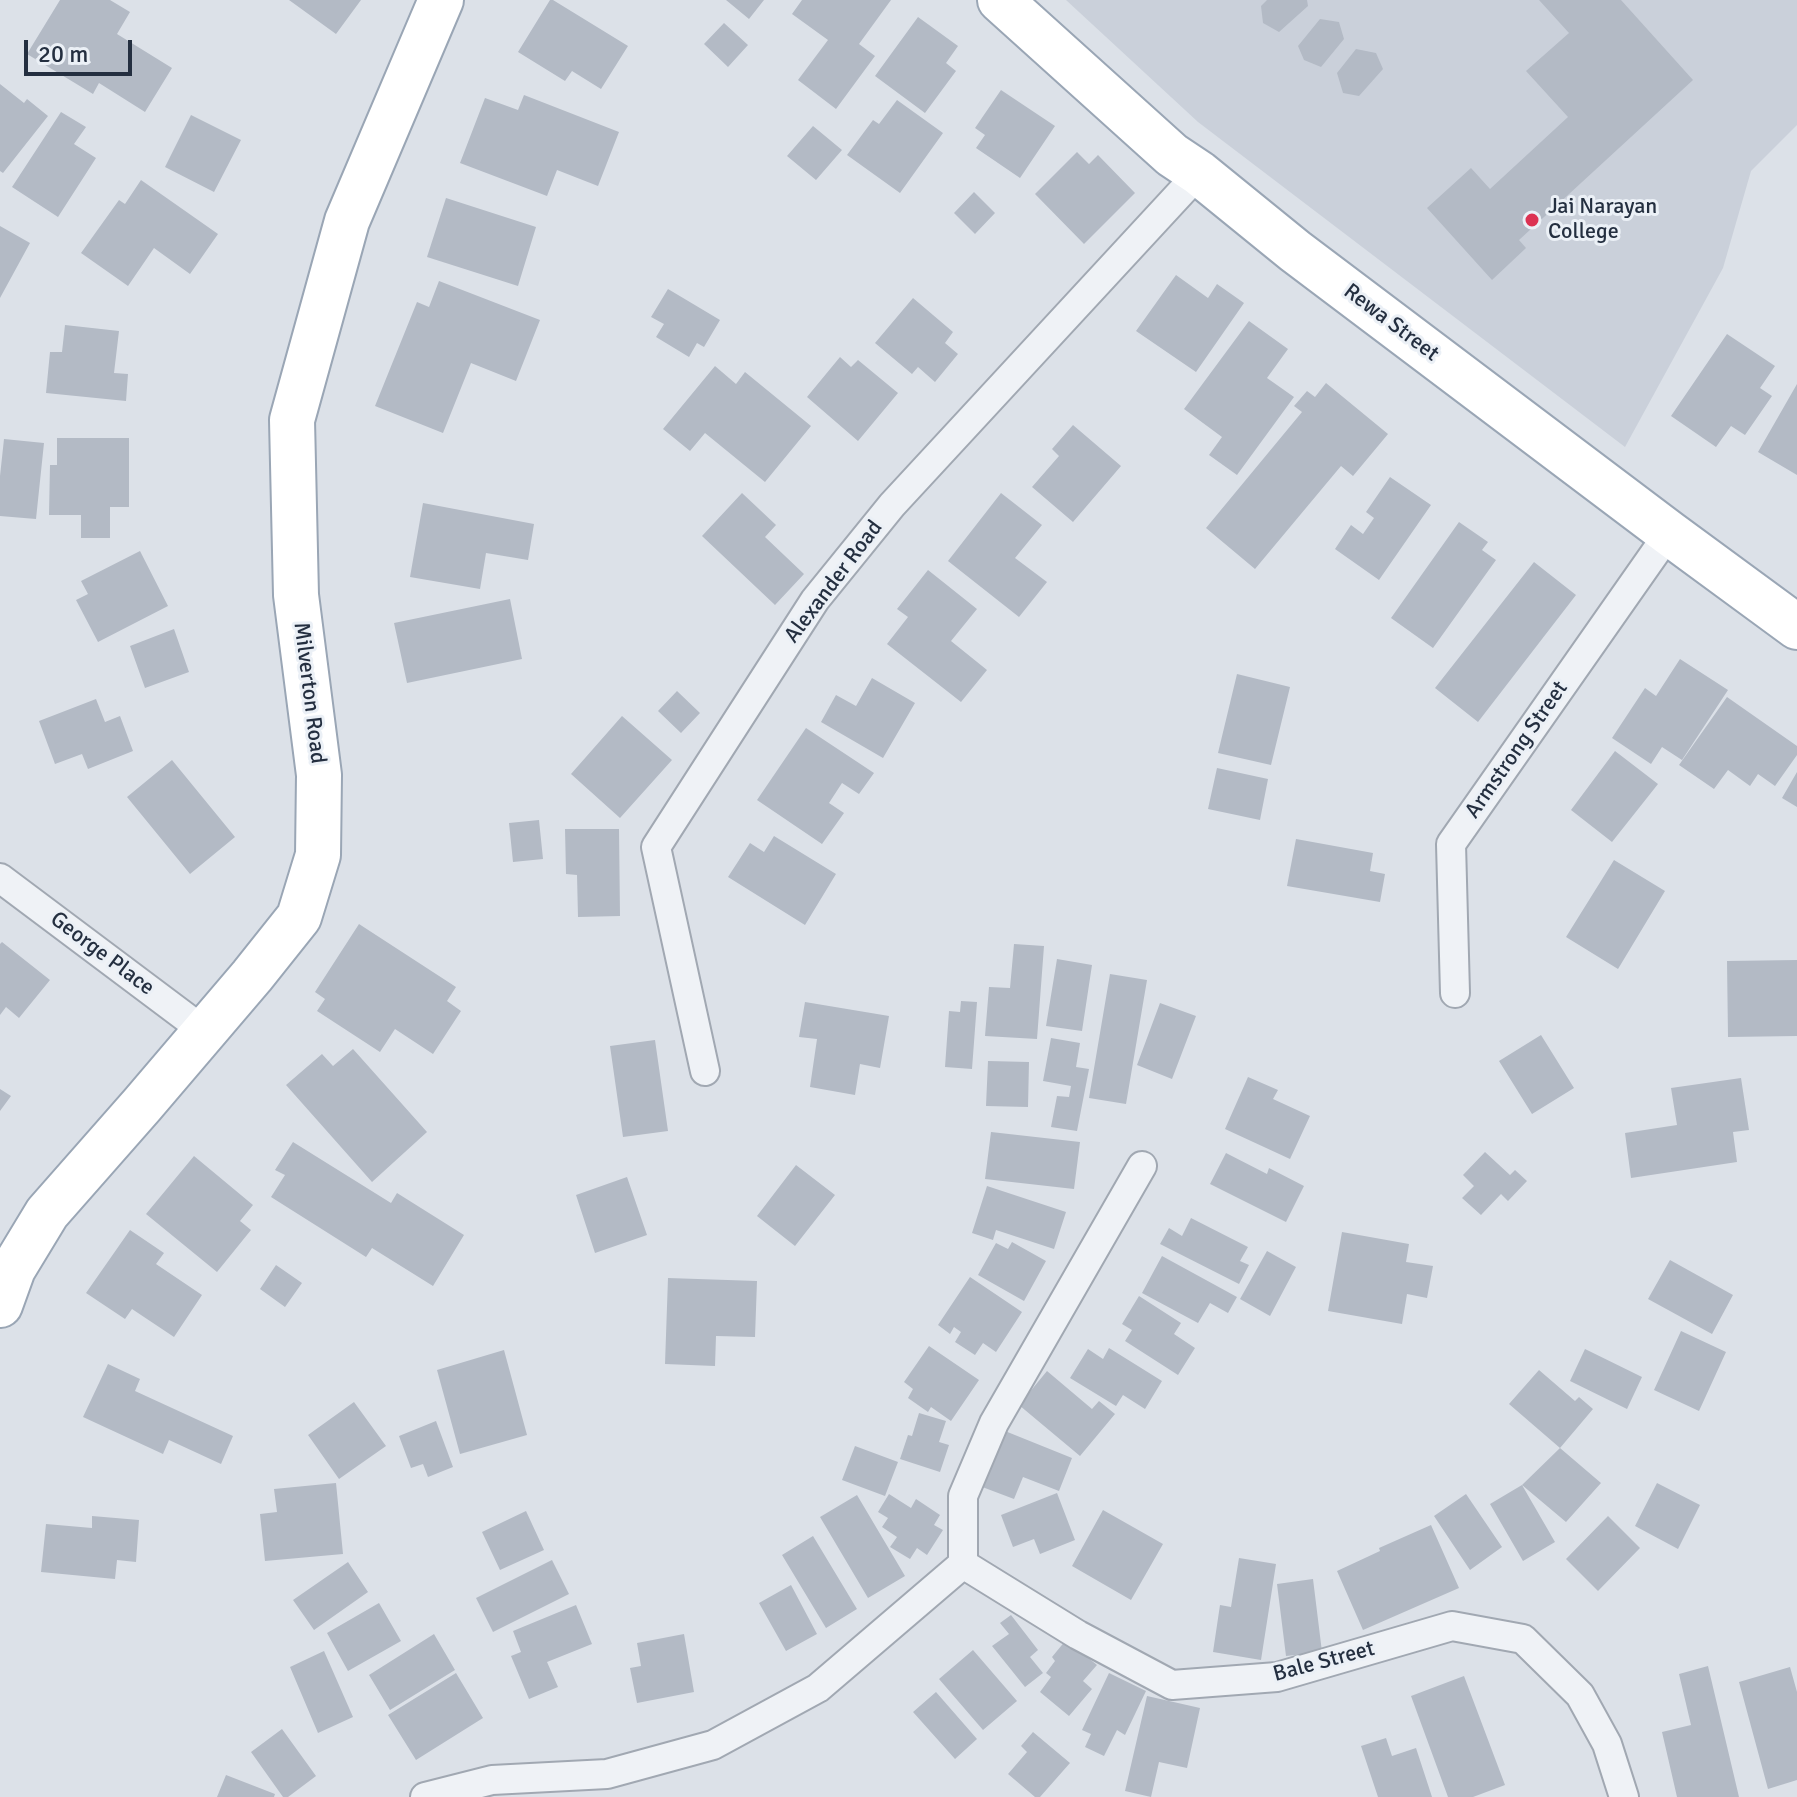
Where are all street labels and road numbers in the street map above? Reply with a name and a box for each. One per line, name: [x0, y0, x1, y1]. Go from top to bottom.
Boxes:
street label: Rewa Street: [1338, 279, 1444, 367]
street label: Alexander Road: [779, 516, 889, 648]
street label: Milverton Road: [287, 621, 331, 765]
street label: Armstrong Street: [1460, 676, 1574, 824]
street label: George Place: [45, 906, 159, 1002]
street label: Bale Street: [1270, 1636, 1378, 1688]

